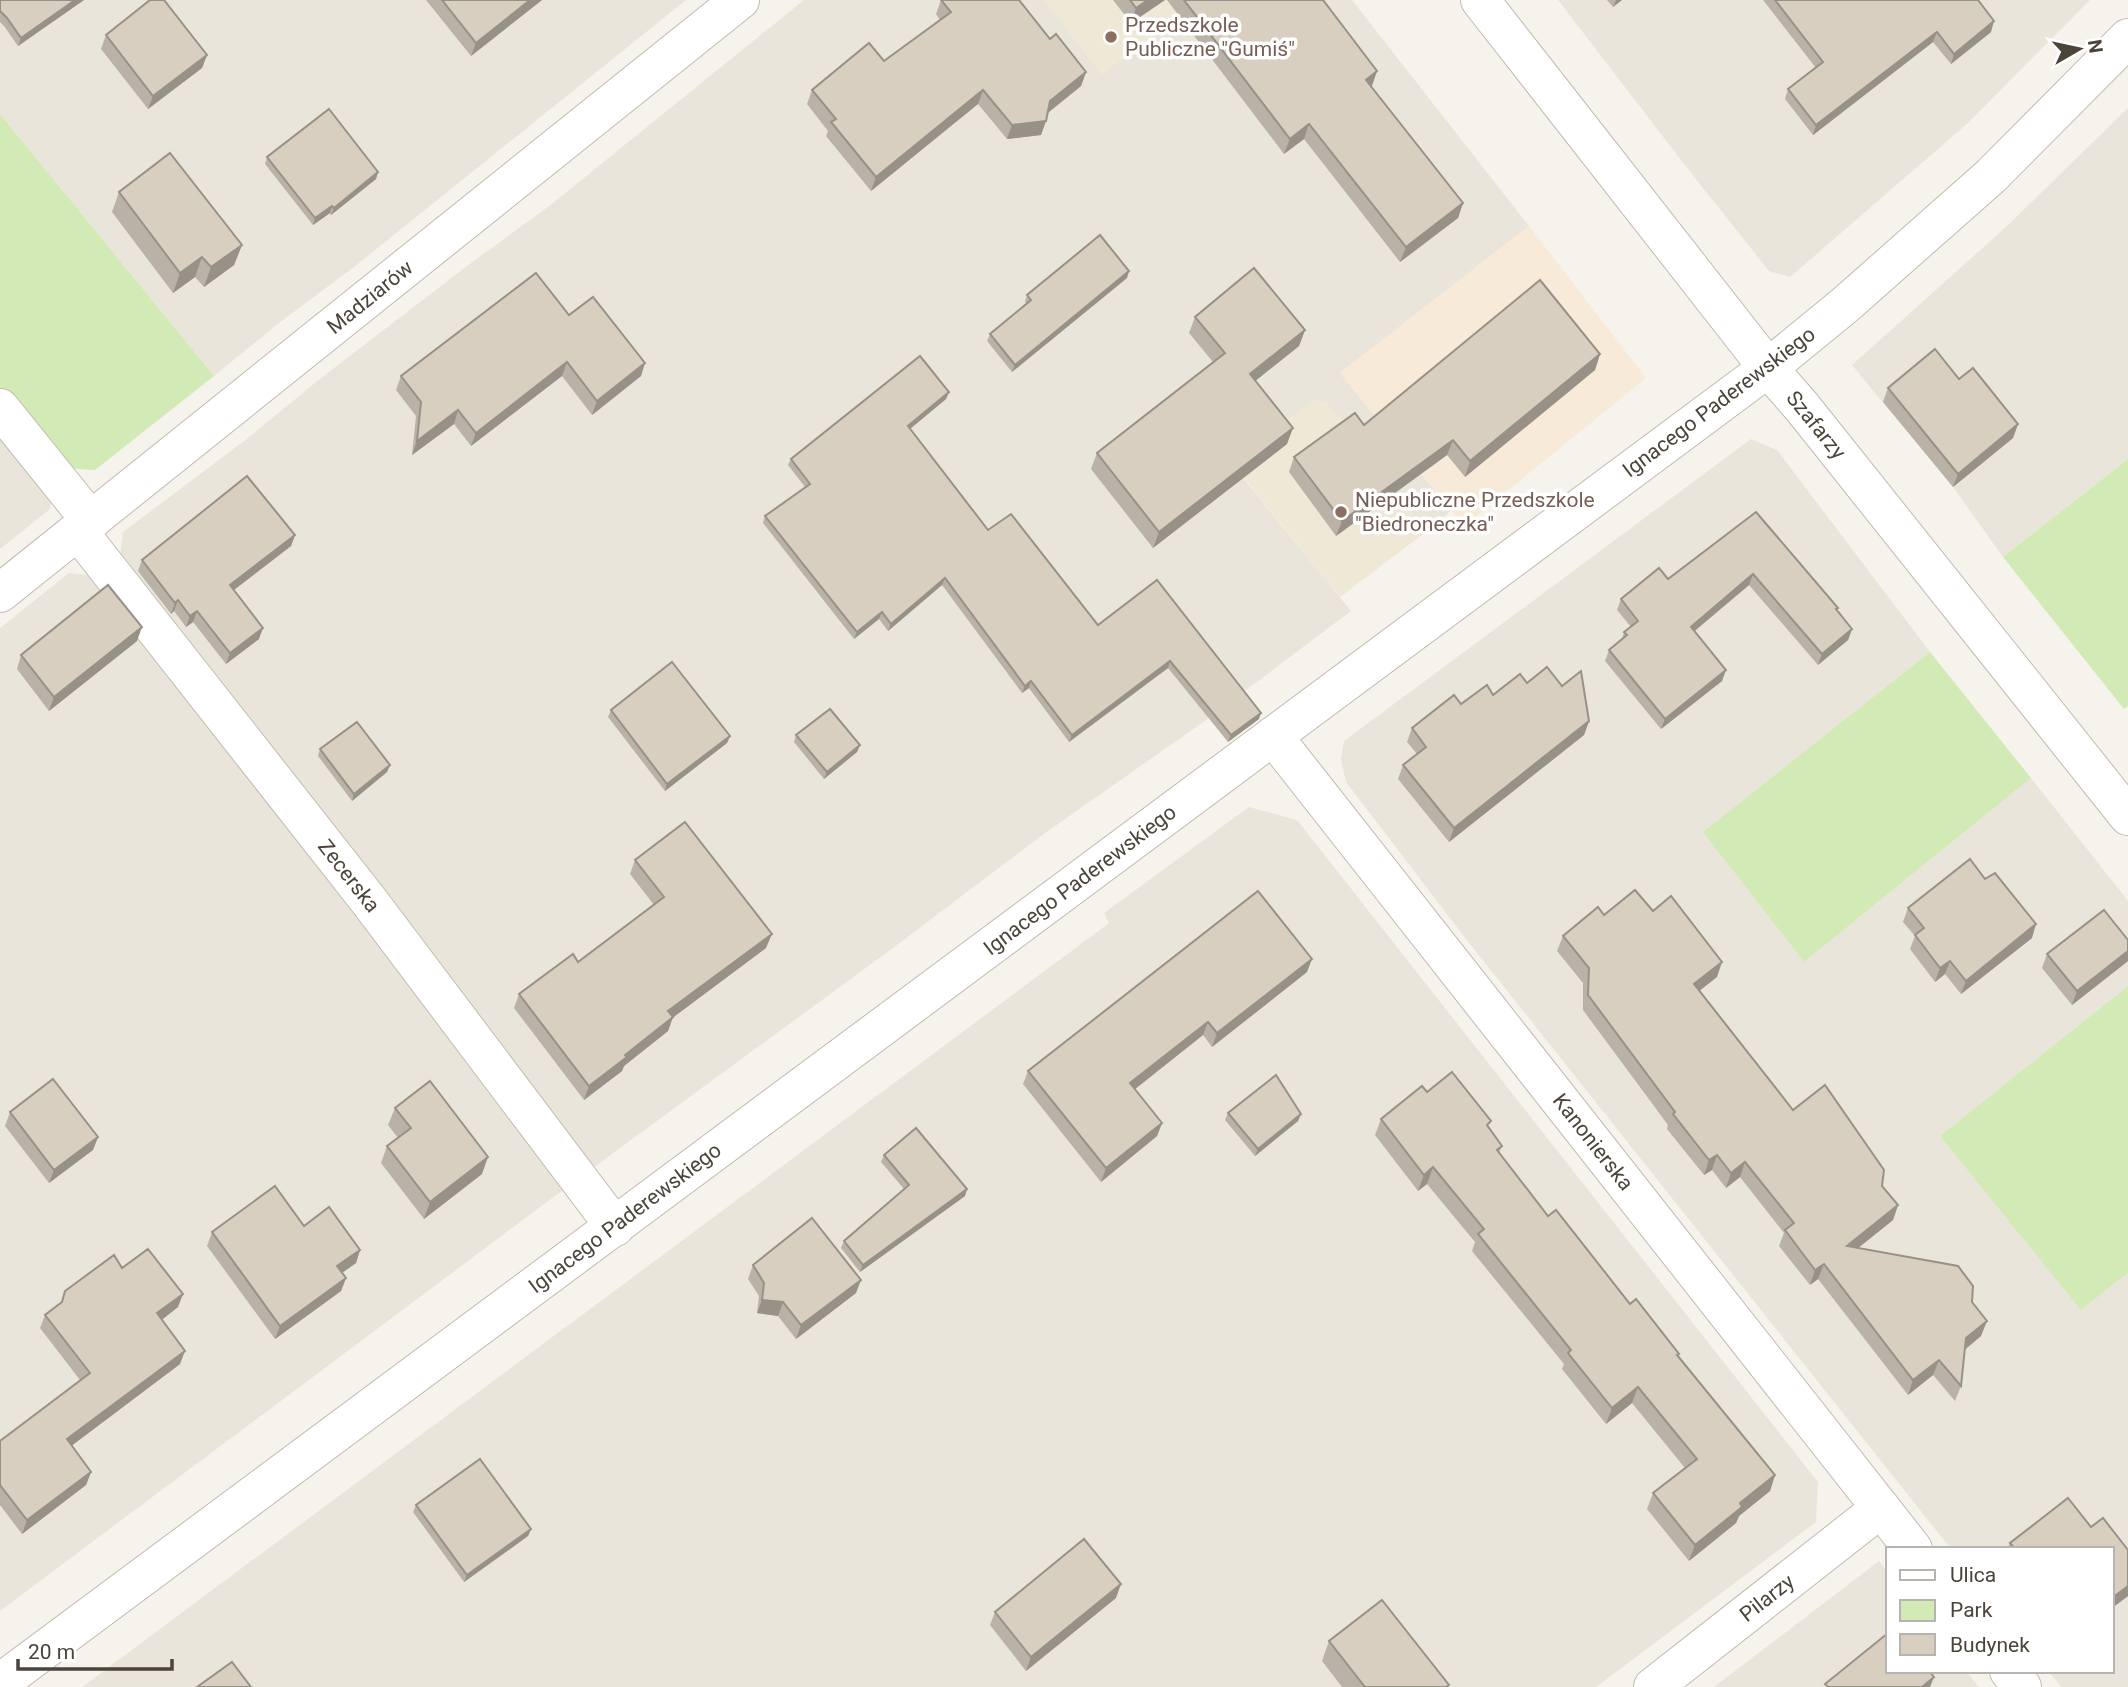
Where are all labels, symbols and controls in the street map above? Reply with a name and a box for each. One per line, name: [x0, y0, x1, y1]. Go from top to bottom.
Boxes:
place label: Przedszkole Publiczne "Gumiś": [1125, 13, 1295, 61]
north arrow: [2044, 14, 2114, 84]
marker: Przedszkole Publiczne "Gumiś": [1103, 29, 1119, 45]
text: N: [2083, 38, 2108, 55]
street label: Madziarów: [322, 255, 418, 339]
street label: Ignacego Paderewskiego: [1618, 322, 1820, 482]
street label: Szafarzy: [1781, 386, 1851, 464]
place label: Niepubliczne Przedszkole "Biedroneczka": [1355, 488, 1595, 536]
marker: Niepubliczne Przedszkole "Biedroneczka": [1333, 504, 1349, 520]
street label: Ignacego Paderewskiego: [979, 800, 1181, 960]
street label: Zecerska: [313, 835, 385, 917]
street label: Kanonierska: [1548, 1089, 1638, 1195]
street label: Ignacego Paderewskiego: [524, 1138, 726, 1298]
legend: [1886, 1547, 2114, 1673]
text: Ulica: [1950, 1563, 1996, 1587]
street label: Pilarzy: [1735, 1569, 1799, 1627]
text: Park: [1950, 1598, 1993, 1622]
scale bar: [18, 1628, 172, 1672]
text: Budynek: [1950, 1633, 2030, 1657]
text: 20 m: [28, 1640, 75, 1664]

